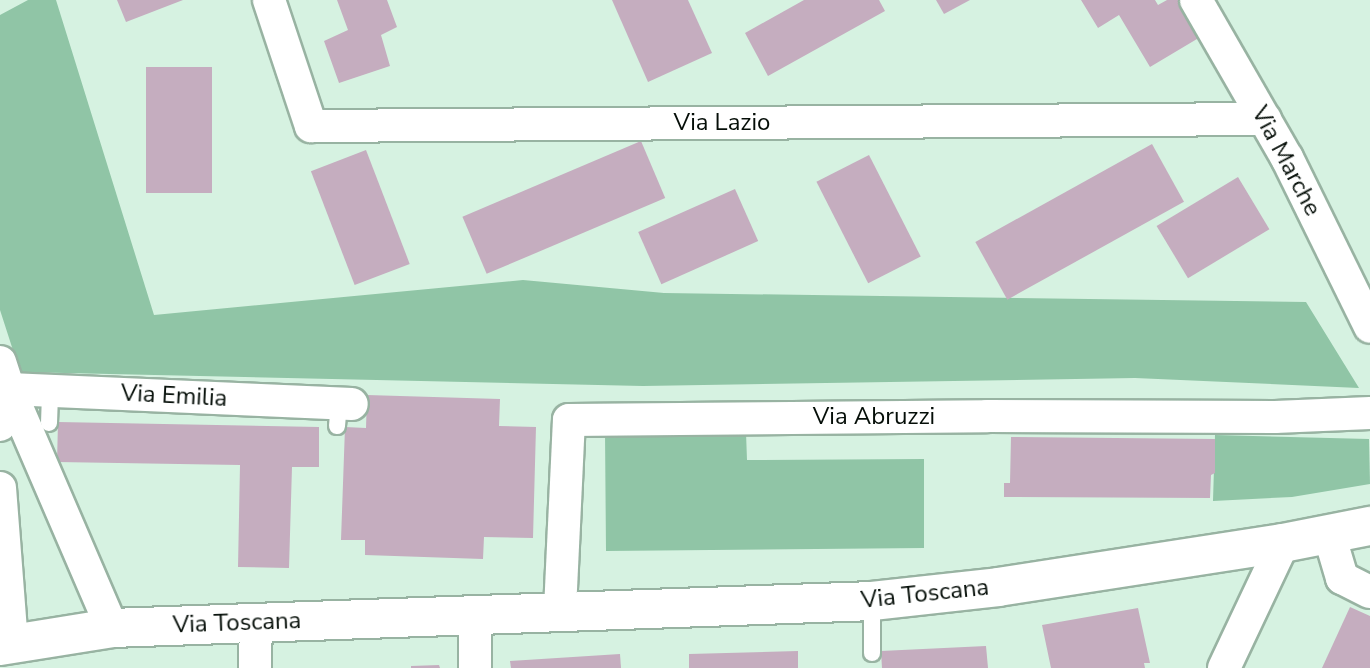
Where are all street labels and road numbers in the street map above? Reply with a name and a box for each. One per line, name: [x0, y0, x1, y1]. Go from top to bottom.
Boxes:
street label: Via Marche: [1245, 101, 1327, 221]
street label: Via Lazio: [674, 109, 770, 137]
street label: Via Emilia: [120, 379, 228, 413]
street label: Via Abruzzi: [813, 403, 935, 431]
street label: Via Toscana: [860, 573, 990, 615]
street label: Via Toscana: [172, 606, 302, 640]

